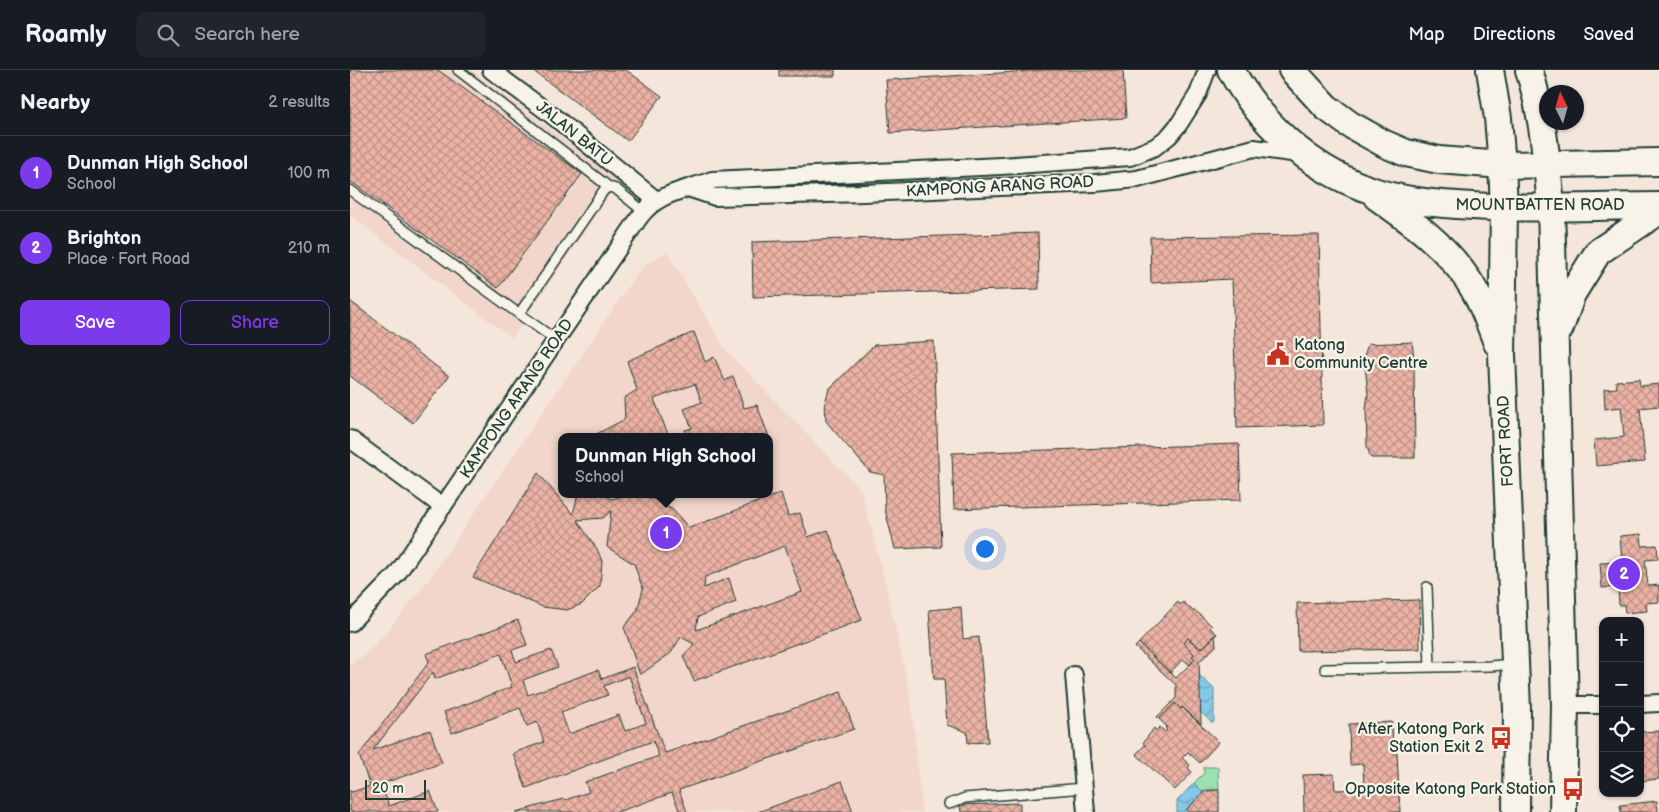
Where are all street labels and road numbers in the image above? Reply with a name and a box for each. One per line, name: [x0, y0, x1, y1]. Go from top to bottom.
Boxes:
street label: JALAN BATU: [532, 97, 616, 171]
street label: KAMPONG ARANG ROAD: [905, 173, 1095, 201]
street label: MOUNTBATTEN ROAD: [1455, 196, 1625, 215]
street label: KAMPONG ARANG ROAD: [456, 316, 578, 482]
street label: FORT ROAD: [1494, 395, 1518, 487]

